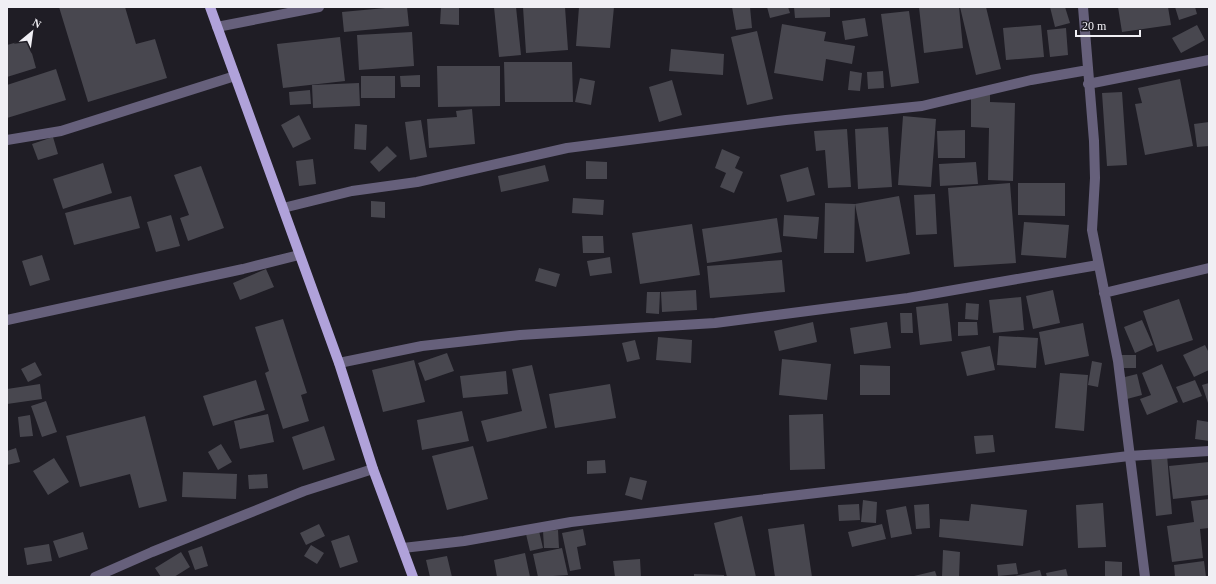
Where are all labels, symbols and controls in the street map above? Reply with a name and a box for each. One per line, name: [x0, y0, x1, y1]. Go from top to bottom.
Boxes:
north arrow: [12, 12, 52, 52]
scale bar: [1076, 12, 1140, 38]
text: N: [30, 16, 43, 30]
text: 20 m: [1082, 19, 1107, 33]

